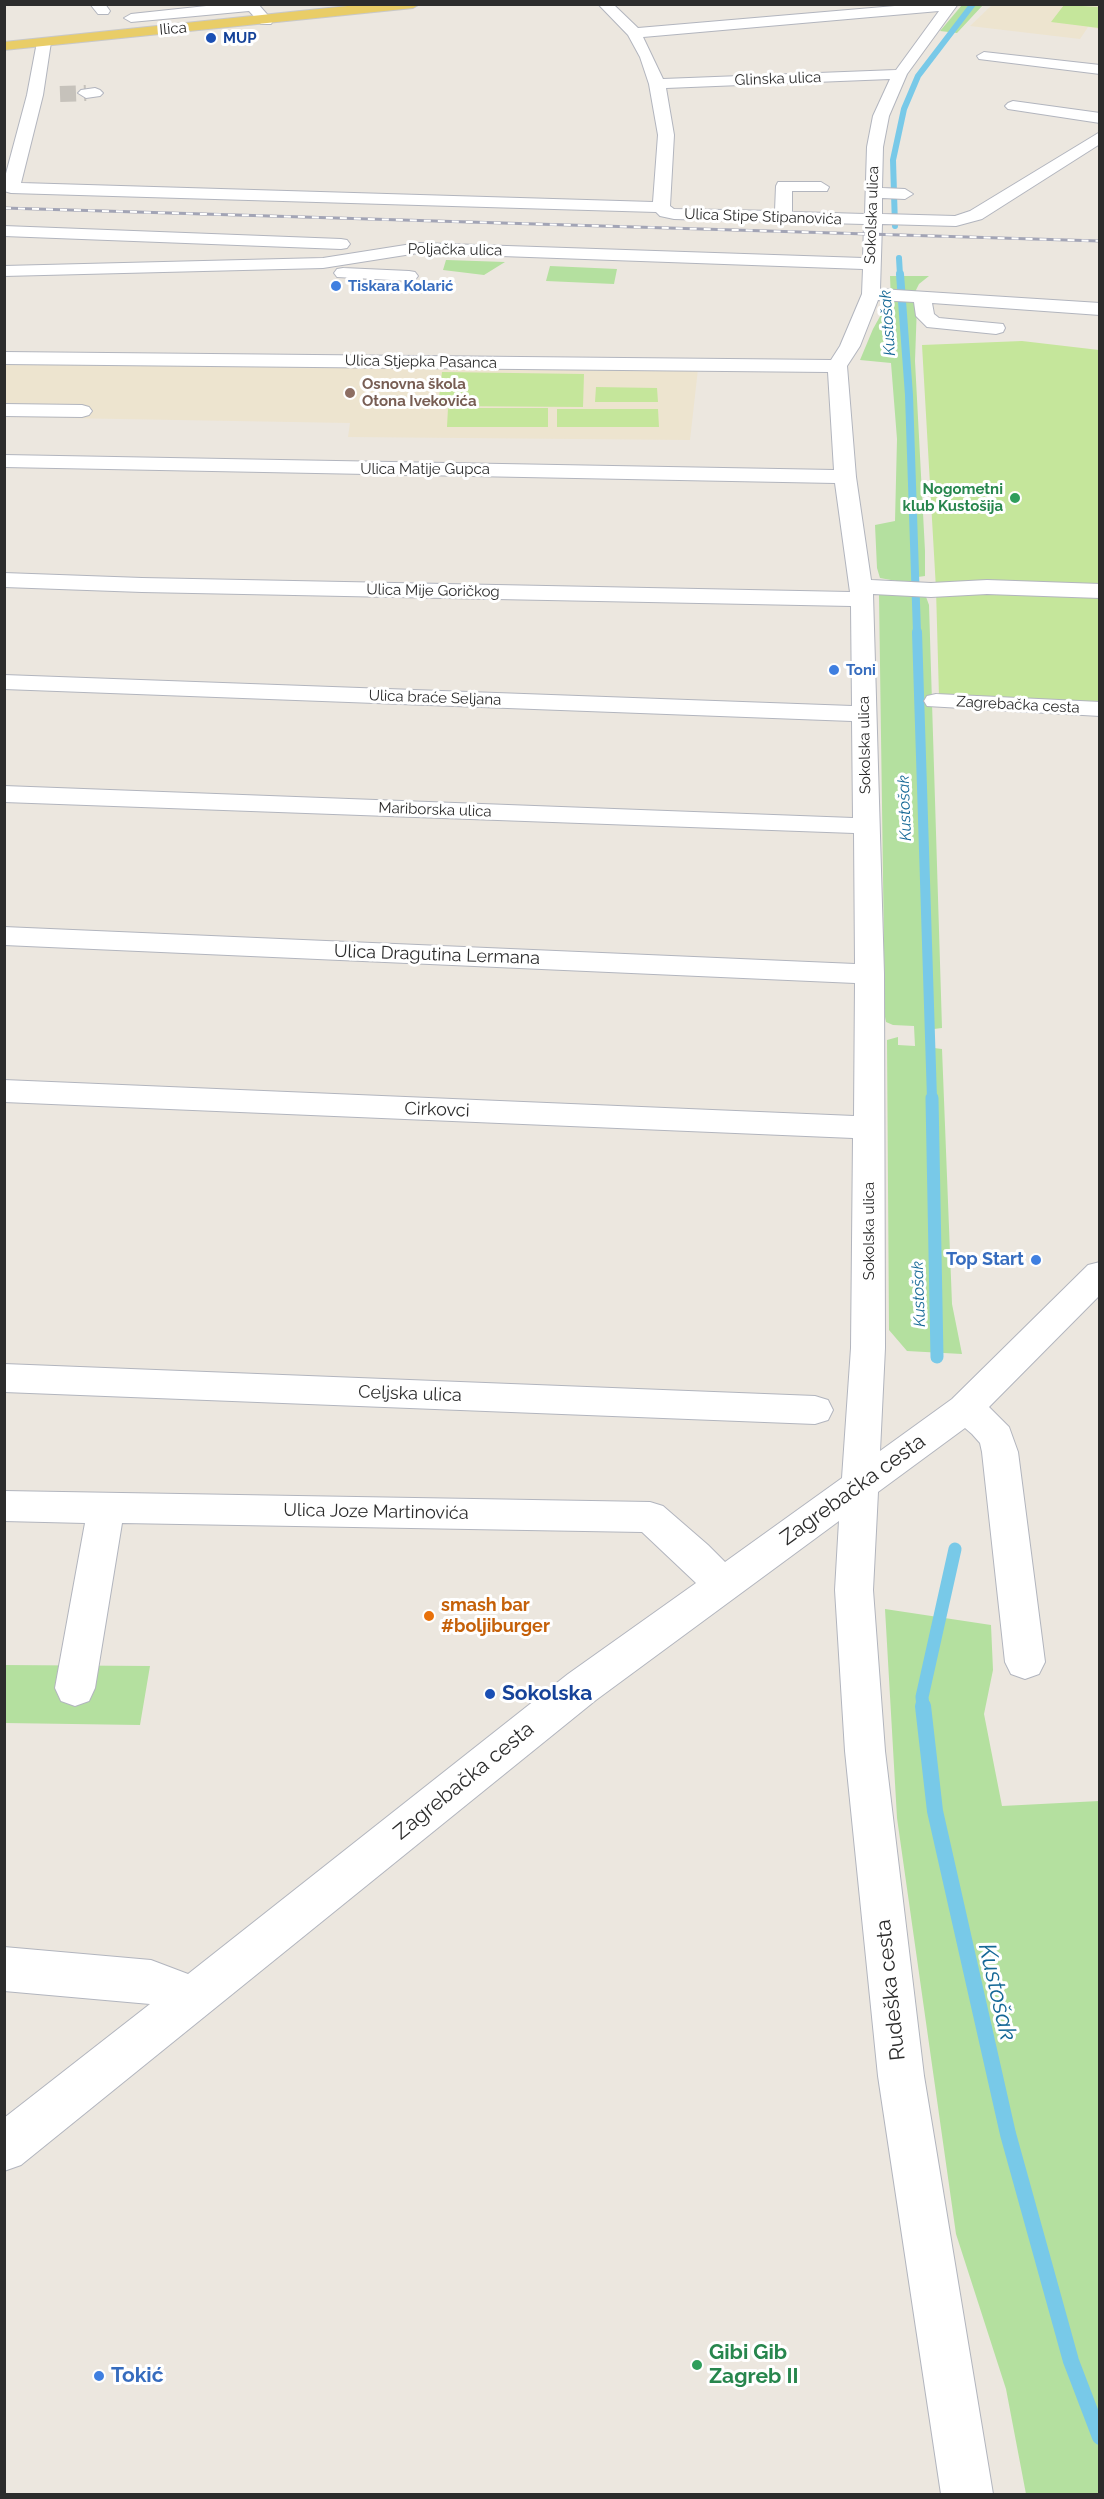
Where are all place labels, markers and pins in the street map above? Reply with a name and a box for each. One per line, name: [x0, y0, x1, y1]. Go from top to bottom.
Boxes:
place label: MUP: [223, 29, 257, 47]
marker: MUP: [204, 31, 218, 45]
place label: Tiskara Kolarić: [348, 277, 453, 295]
marker: Tiskara Kolarić: [329, 279, 343, 293]
place label: Osnovna škola Otona Ivekovića: [362, 375, 477, 410]
marker: Osnovna škola Otona Ivekovića: [343, 386, 357, 400]
place label: Nogometni klub Kustošija: [903, 480, 1003, 515]
marker: Nogometni klub Kustošija: [1008, 491, 1022, 505]
place label: Toni: [846, 661, 876, 679]
marker: Toni: [827, 663, 841, 677]
place label: Top Start: [946, 1249, 1024, 1271]
marker: Top Start: [1029, 1253, 1043, 1267]
place label: smash bar #boljiburger: [441, 1595, 550, 1638]
marker: smash bar #boljiburger: [422, 1609, 436, 1623]
place label: Sokolska: [502, 1681, 592, 1707]
marker: Sokolska: [483, 1687, 497, 1701]
place label: Gibi Gib Zagreb II: [709, 2340, 798, 2390]
marker: Gibi Gib Zagreb II: [690, 2358, 704, 2372]
place label: Tokić: [111, 2363, 164, 2389]
marker: Tokić: [92, 2369, 106, 2383]

